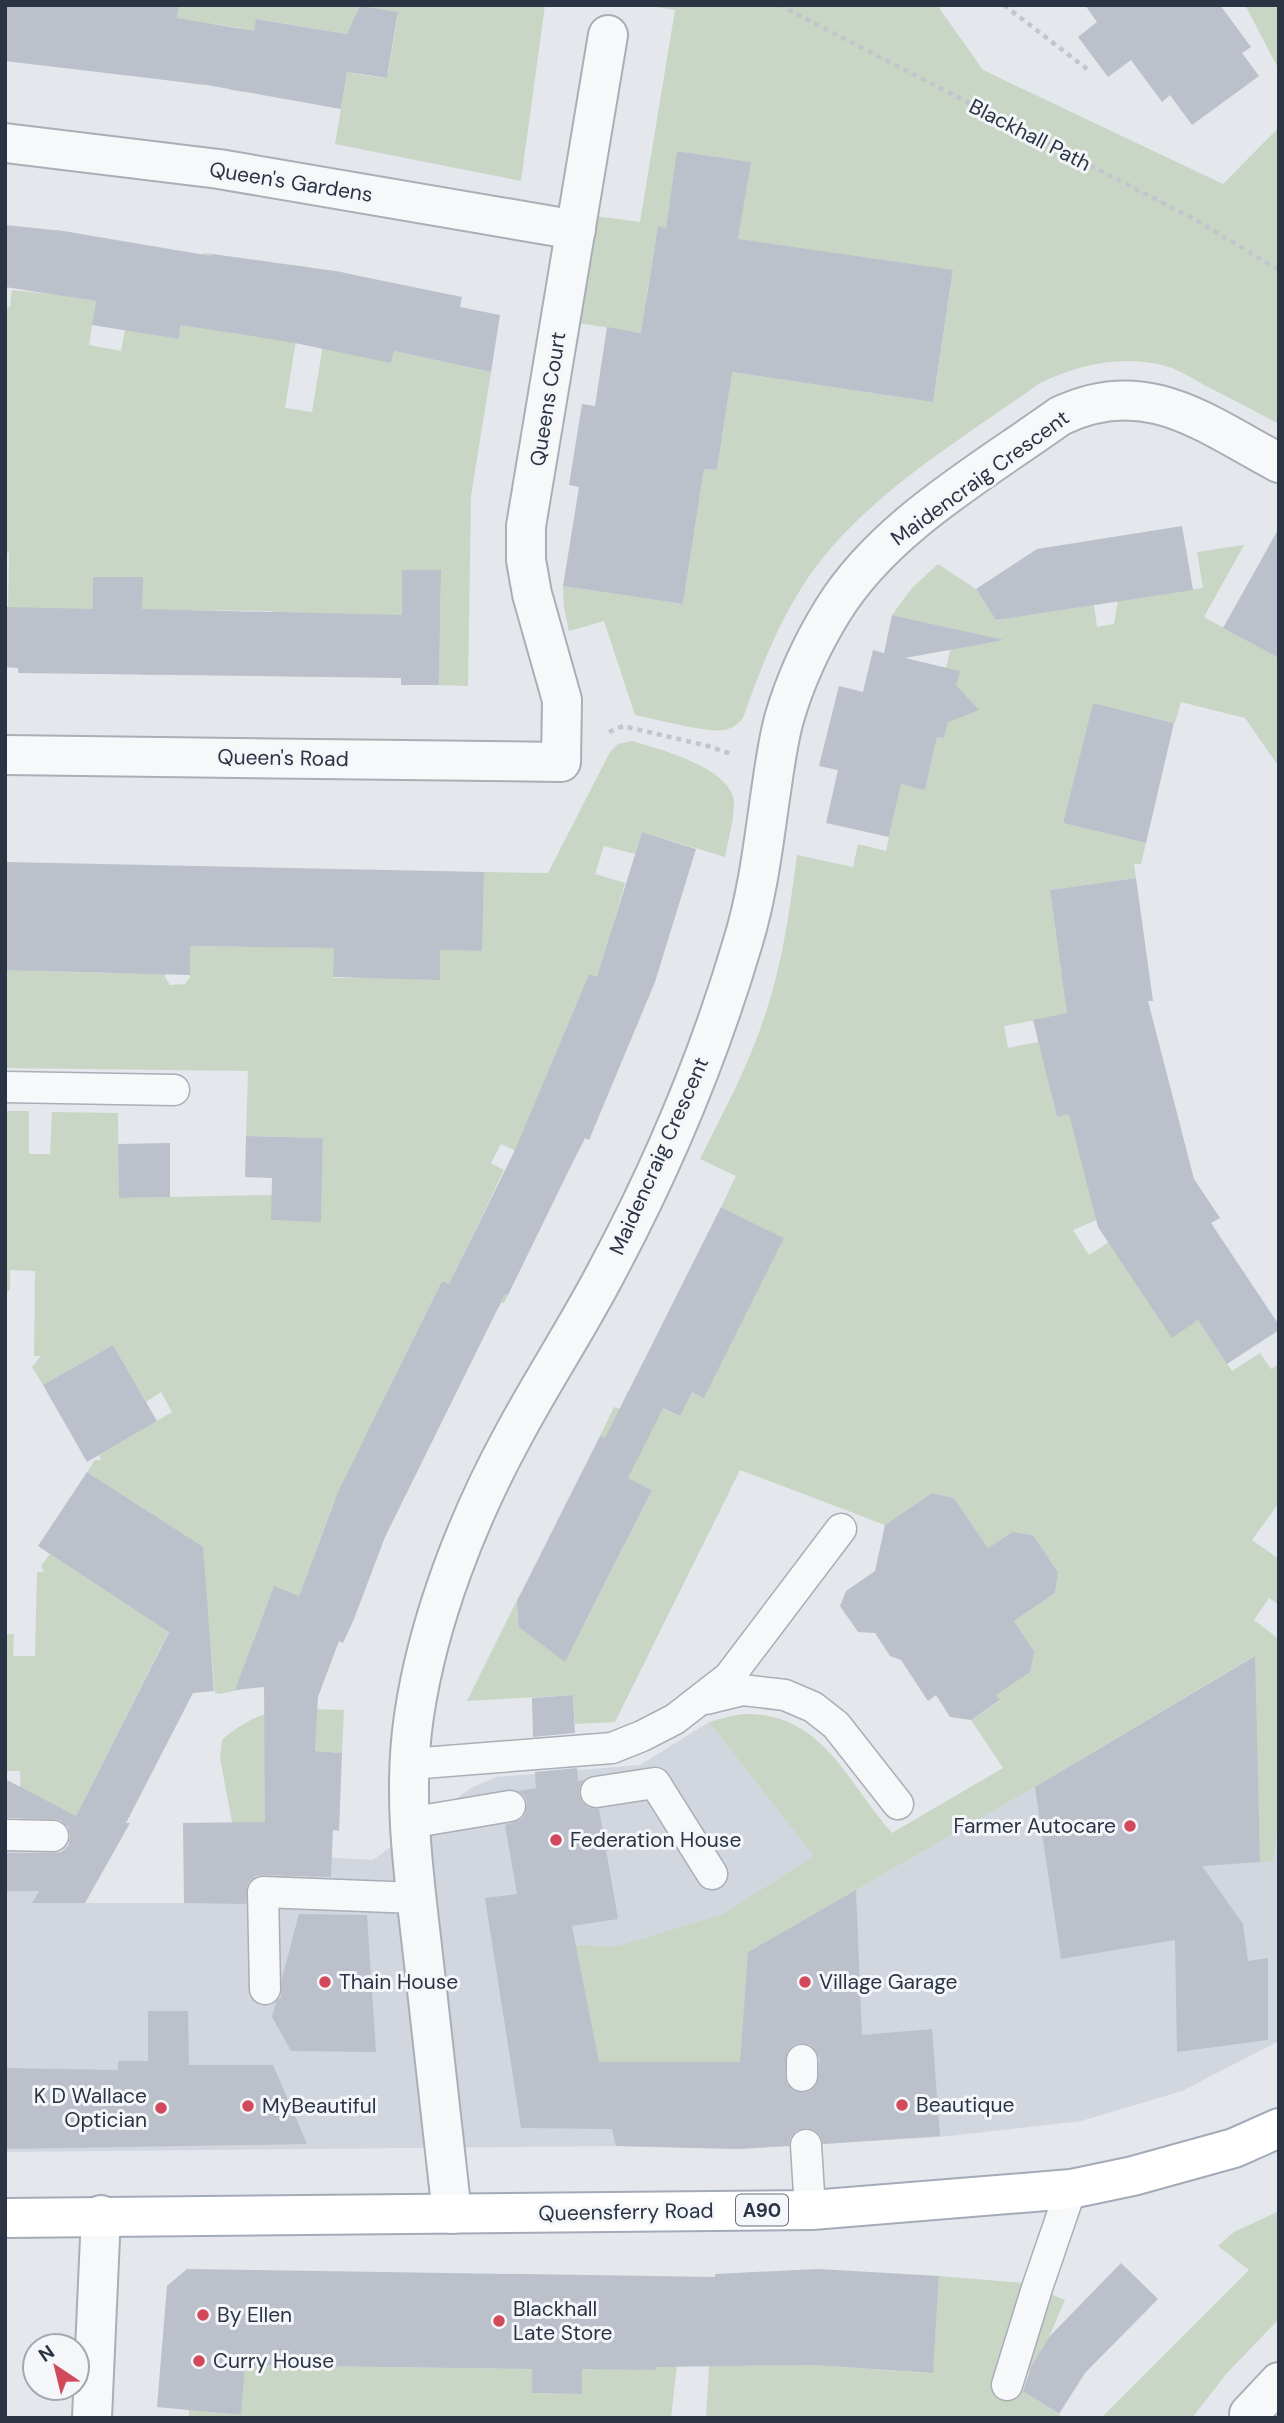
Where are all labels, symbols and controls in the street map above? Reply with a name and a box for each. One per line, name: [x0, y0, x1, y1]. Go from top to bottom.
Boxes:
street label: Blackhall Path: [964, 92, 1096, 178]
street label: Queen's Gardens: [207, 155, 375, 209]
street label: Queens Court: [524, 330, 572, 468]
street label: Maidencraig Crescent: [885, 404, 1075, 552]
street label: Queen's Road: [217, 743, 349, 773]
street label: Maidencraig Crescent: [603, 1053, 715, 1259]
place label: Farmer Autocare: [953, 1812, 1116, 1840]
marker: Farmer Autocare: [1122, 1818, 1138, 1834]
place label: Federation House: [570, 1826, 741, 1854]
marker: Federation House: [548, 1832, 564, 1848]
place label: Thain House: [339, 1968, 458, 1996]
place label: Village Garage: [819, 1968, 958, 1996]
marker: Thain House: [317, 1974, 333, 1990]
marker: Village Garage: [797, 1974, 813, 1990]
place label: K D Wallace Optician: [34, 2082, 147, 2134]
place label: Beautique: [916, 2091, 1015, 2119]
place label: MyBeautiful: [262, 2092, 377, 2120]
marker: Beautique: [894, 2097, 910, 2113]
marker: MyBeautiful: [240, 2098, 256, 2114]
marker: K D Wallace Optician: [153, 2100, 169, 2116]
road number: A90: [736, 2194, 788, 2226]
street label: Queensferry Road: [538, 2196, 714, 2228]
place label: Blackhall Late Store: [513, 2295, 613, 2347]
place label: By Ellen: [217, 2301, 292, 2329]
marker: By Ellen: [195, 2307, 211, 2323]
marker: Blackhall Late Store: [491, 2313, 507, 2329]
north arrow: [21, 2332, 91, 2402]
text: N: [34, 2339, 59, 2368]
place label: Curry House: [213, 2347, 334, 2375]
marker: Curry House: [191, 2353, 207, 2369]

